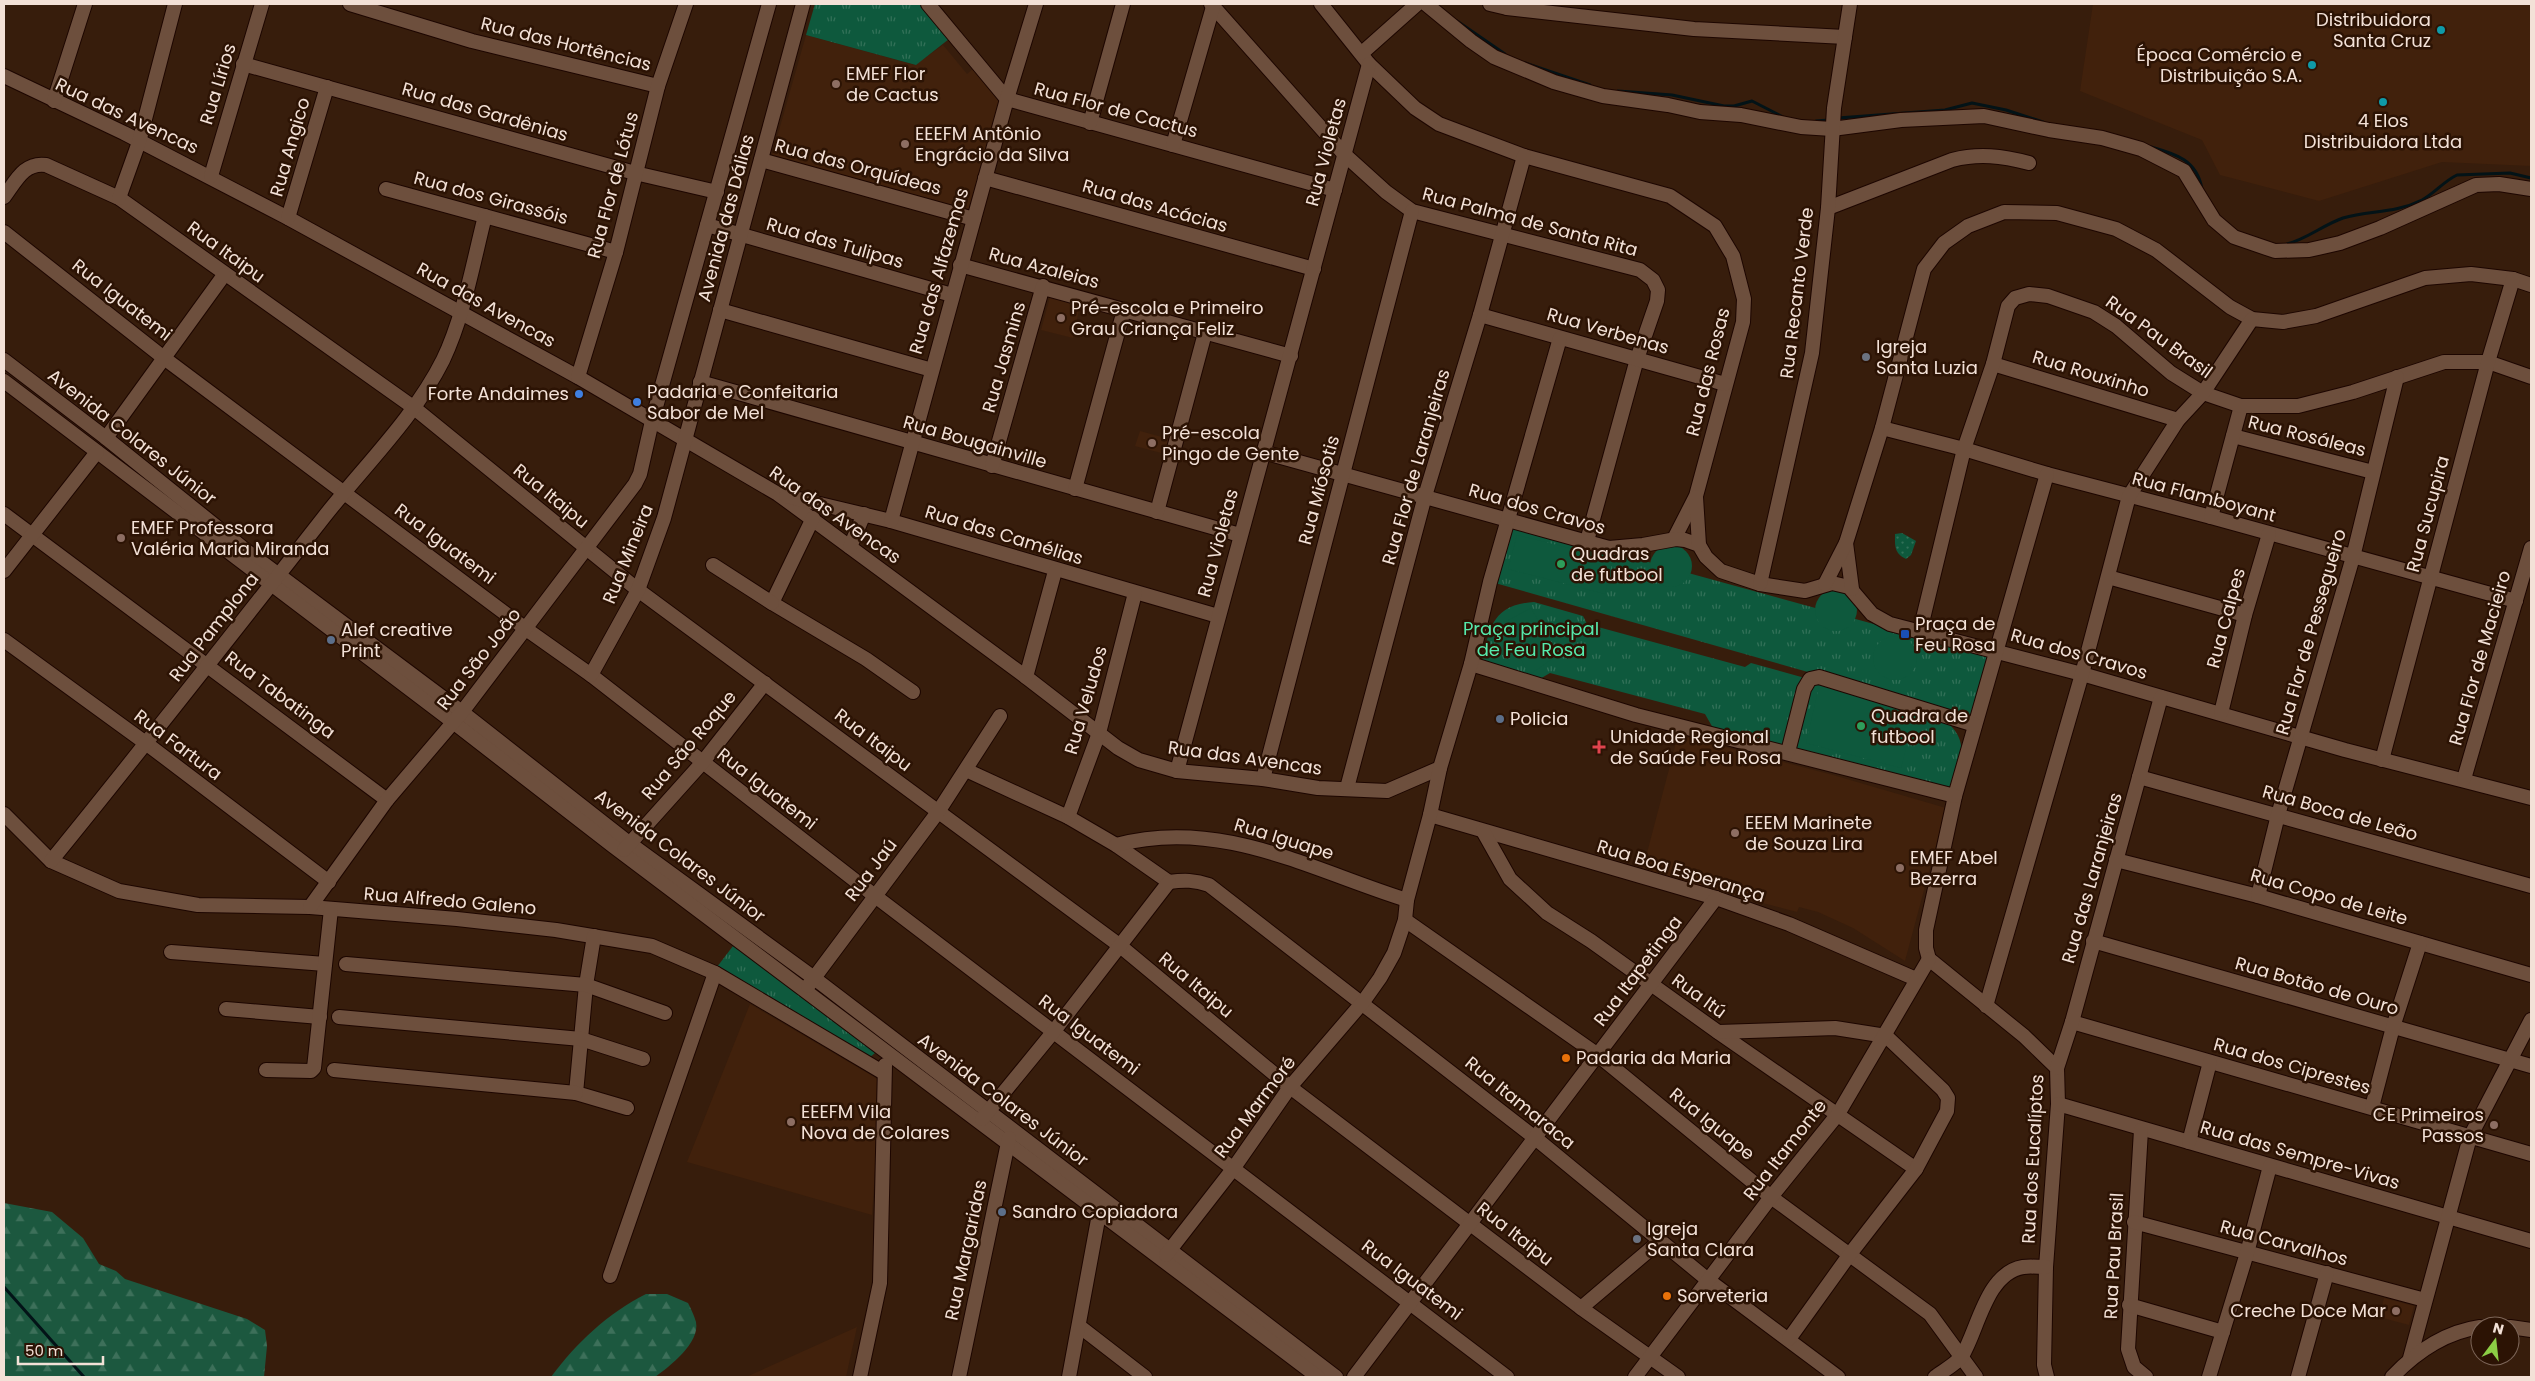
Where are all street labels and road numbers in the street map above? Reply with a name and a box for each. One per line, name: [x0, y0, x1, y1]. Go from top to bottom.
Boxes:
street label: Rua das Hortências: [478, 10, 654, 77]
street label: Rua Lírios: [193, 40, 242, 128]
street label: Rua das Avencas: [52, 71, 203, 160]
street label: Rua das Gardênias: [399, 76, 571, 147]
street label: Rua Flor de Cactus: [1031, 76, 1201, 143]
street label: Rua Angico: [263, 94, 316, 199]
street label: Rua Violetas: [1299, 95, 1352, 209]
street label: Rua Flor de Lótus: [581, 109, 644, 261]
street label: Avenida das Dálias: [691, 131, 760, 304]
street label: Rua das Orquídeas: [772, 132, 944, 201]
street label: Rua dos Girassóis: [411, 165, 571, 230]
street label: Rua das Acácias: [1080, 173, 1231, 238]
street label: Rua Palma de Santa Rita: [1420, 181, 1641, 262]
street label: Rua das Alfazemas: [903, 185, 974, 357]
street label: Rua Recanto Verde: [1774, 206, 1819, 380]
street label: Rua das Tulipas: [764, 211, 907, 274]
street label: Rua Itaipu: [182, 215, 270, 288]
street label: Rua Azaleias: [986, 241, 1102, 294]
street label: Rua Iguatemi: [67, 253, 177, 347]
street label: Rua das Avencas: [412, 256, 560, 353]
street label: Rua Pau Brasil: [2101, 289, 2218, 384]
street label: Rua Jasmins: [976, 298, 1031, 415]
street label: Rua Verbenas: [1544, 301, 1672, 360]
street label: Rua das Rosas: [1679, 305, 1736, 439]
street label: Rua Rouxinho: [2030, 344, 2153, 403]
street label: Avenida Colares Júnior: [43, 363, 222, 511]
street label: Rua Flor de Laranjeiras: [1376, 366, 1455, 568]
street label: Rua Bougainville: [900, 409, 1050, 474]
street label: Rua Rosáleas: [2246, 409, 2369, 462]
street label: Rua Miósotis: [1292, 432, 1345, 547]
street label: Rua Sucupira: [2400, 453, 2455, 575]
street label: Rua Itaipu: [508, 457, 594, 534]
street label: Rua das Avencas: [764, 460, 906, 569]
street label: Rua Flamboyant: [2130, 465, 2279, 528]
street label: Rua dos Cravos: [1466, 477, 1608, 540]
street label: Rua Violetas: [1191, 486, 1244, 600]
street label: Rua Iguatemi: [390, 497, 501, 590]
street label: Rua das Camélias: [922, 499, 1086, 570]
street label: Rua Mineira: [596, 500, 659, 607]
street label: Rua Flor de Pessegueiro: [2269, 526, 2352, 738]
street label: Rua Calpes: [2200, 565, 2251, 671]
street label: Rua Pamplona: [163, 567, 264, 687]
street label: Rua Flor de Macieiro: [2443, 567, 2516, 748]
street label: Rua São João: [431, 602, 526, 715]
street label: Rua dos Cravos: [2008, 622, 2150, 685]
street label: Rua Veludos: [1058, 643, 1113, 757]
street label: Rua Tabatinga: [220, 645, 341, 744]
street label: Rua São Roque: [635, 685, 742, 805]
street label: Rua Itaipu: [830, 702, 917, 777]
street label: Rua Fartura: [129, 703, 227, 786]
street label: Rua das Avencas: [1166, 734, 1324, 781]
street label: Rua Iguatemi: [712, 742, 822, 836]
street label: Rua Boca de Leão: [2259, 778, 2421, 847]
street label: Avenida Colares Júnior: [590, 783, 771, 928]
street label: Rua das Laranjeiras: [2055, 790, 2128, 966]
street label: Rua Iguape: [1231, 812, 1337, 866]
street label: Rua Jaú: [839, 833, 902, 906]
street label: Rua Boa Esperança: [1594, 833, 1768, 908]
street label: Rua Copo de Leite: [2248, 862, 2411, 931]
street label: Rua Alfredo Galeno: [363, 881, 537, 920]
street label: Rua Itapetinga: [1588, 910, 1688, 1031]
street label: Rua Itaipu: [1154, 946, 1239, 1023]
street label: Rua Botão de Ouro: [2232, 950, 2402, 1021]
street label: Rua Itú: [1667, 967, 1732, 1024]
street label: Rua Iguatemi: [1034, 988, 1145, 1081]
street label: Avenida Colares Júnior: [913, 1027, 1094, 1172]
street label: Rua dos Ciprestes: [2211, 1031, 2374, 1100]
street label: Rua Itamaraca: [1460, 1050, 1581, 1155]
street label: Rua Marmoré: [1208, 1051, 1301, 1163]
street label: Rua dos Eucalíptos: [2016, 1074, 2049, 1244]
street label: Rua Iguape: [1664, 1081, 1760, 1166]
street label: Rua Itamonte: [1737, 1094, 1832, 1205]
street label: Rua das Sempre-Vivas: [2197, 1114, 2403, 1195]
street label: Rua Margaridas: [938, 1177, 993, 1322]
street label: Rua Pau Brasil: [2098, 1192, 2129, 1320]
street label: Rua Itaipu: [1472, 1196, 1559, 1271]
street label: Rua Carvalhos: [2217, 1213, 2351, 1272]
street label: Rua Iguatemi: [1357, 1233, 1468, 1326]

